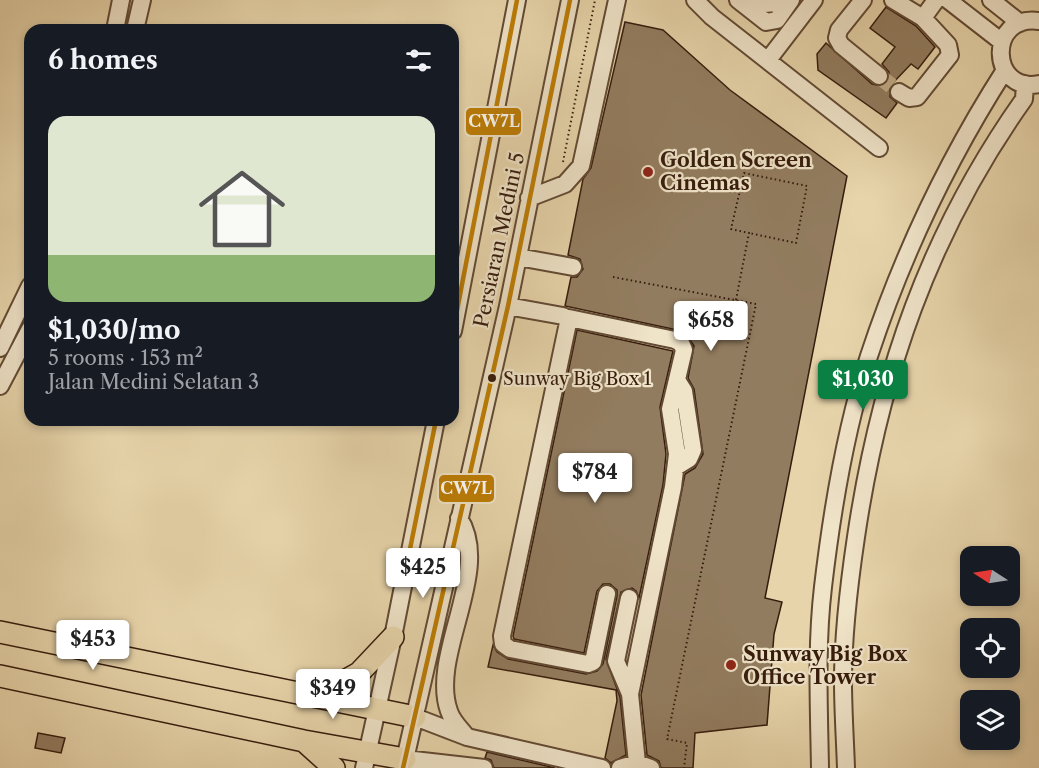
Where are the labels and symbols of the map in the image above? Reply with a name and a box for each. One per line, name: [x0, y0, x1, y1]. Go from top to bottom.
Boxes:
line badge: CW7L: [465, 107, 522, 136]
text: CW7L: [468, 111, 520, 131]
place label: Golden Screen Cinemas: [660, 148, 812, 195]
street label: Persiaran Medini 5: [469, 150, 529, 330]
marker: Golden Screen Cinemas: [641, 165, 655, 179]
pin: $658: [675, 301, 747, 352]
pin: $1,030: [814, 360, 912, 411]
place label: Sunway Big Box 1: [503, 368, 652, 390]
marker: Sunway Big Box 1: [486, 372, 498, 384]
pin: $784: [559, 453, 631, 504]
line badge: CW7L: [438, 474, 495, 503]
text: CW7L: [440, 478, 492, 498]
north arrow: [960, 546, 1020, 606]
pin: $425: [387, 548, 459, 599]
pin: $453: [57, 620, 129, 671]
place label: Sunway Big Box Office Tower: [743, 642, 908, 689]
marker: Sunway Big Box Office Tower: [724, 658, 738, 672]
pin: $349: [297, 669, 369, 720]

